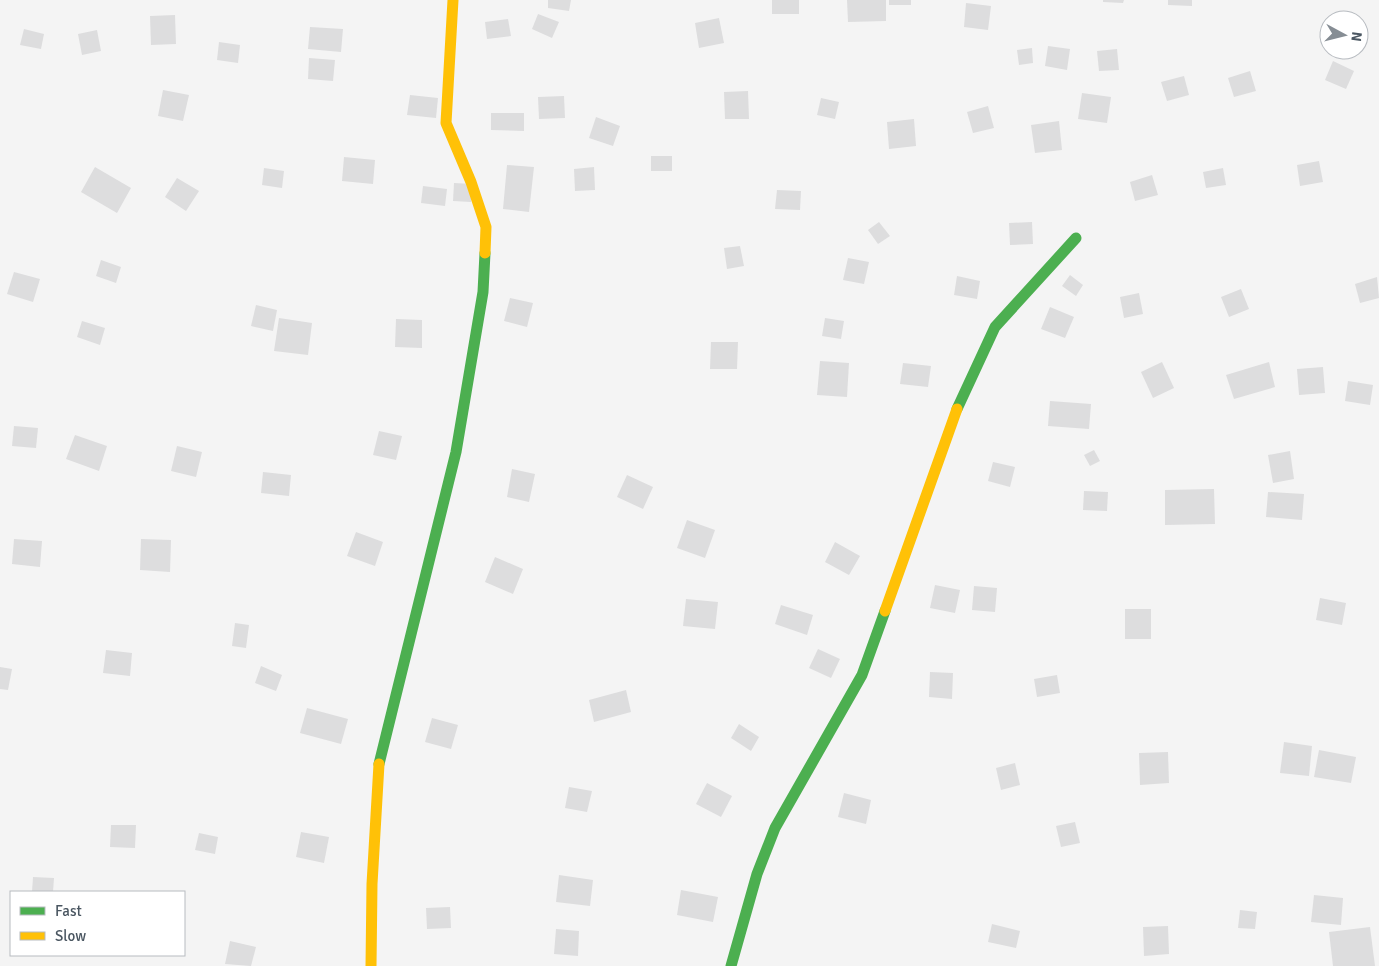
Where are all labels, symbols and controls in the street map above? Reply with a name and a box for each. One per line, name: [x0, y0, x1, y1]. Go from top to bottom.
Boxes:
north arrow: [1319, 10, 1369, 60]
text: N: [1347, 31, 1365, 42]
legend: [10, 891, 185, 956]
text: Fast: [55, 902, 82, 920]
text: Slow: [55, 927, 86, 945]

